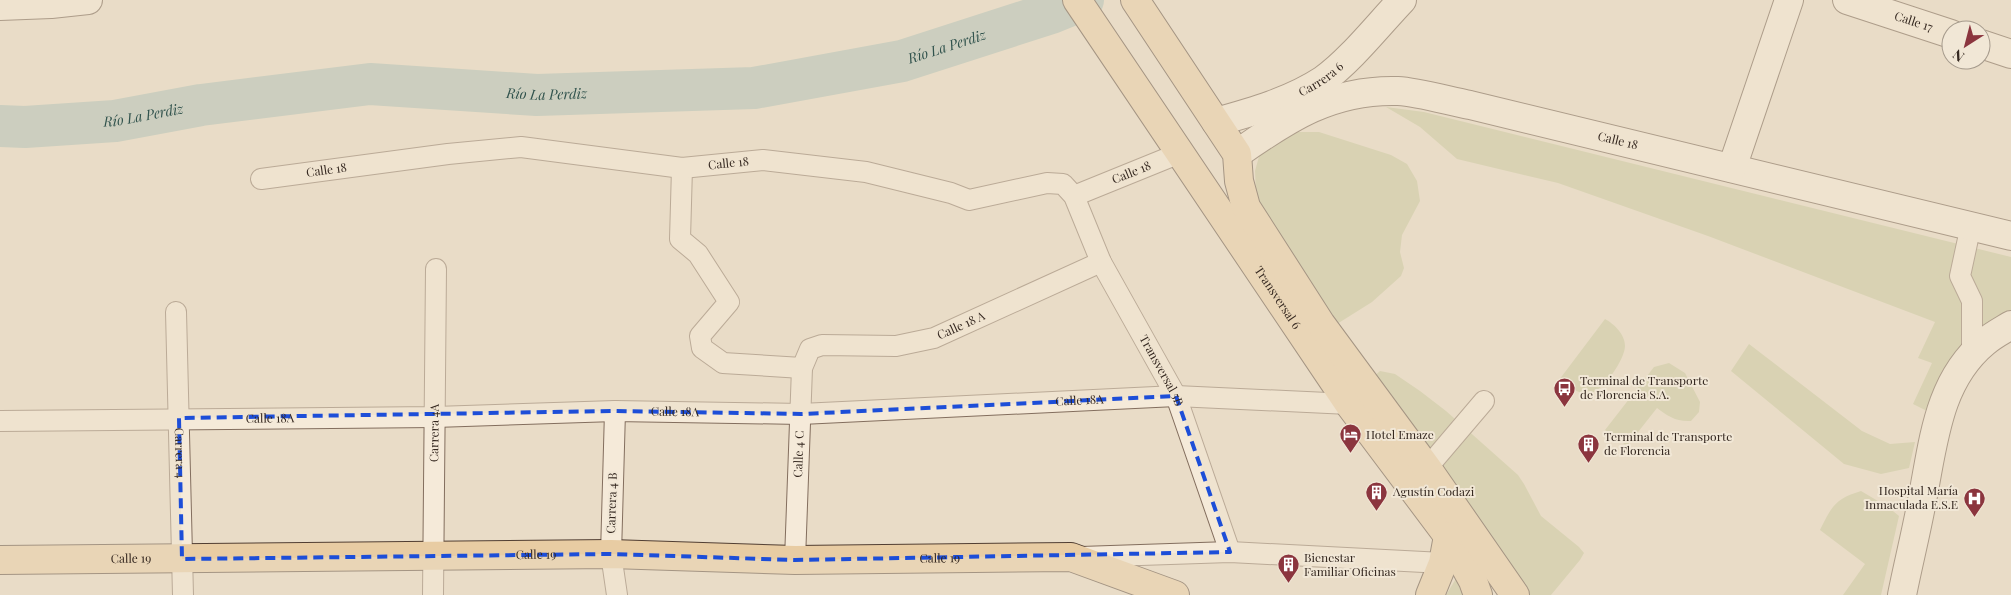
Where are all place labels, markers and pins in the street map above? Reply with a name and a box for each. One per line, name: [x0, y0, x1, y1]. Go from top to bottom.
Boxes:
place label: Terminal de Transporte de Florencia S.A.: [1580, 372, 1708, 402]
bus stop icon: Terminal de Transporte de Florencia S.A.: [1552, 376, 1576, 407]
hotel icon: Hotel Emaze: [1338, 423, 1362, 454]
place label: Hotel Emaze: [1366, 426, 1434, 442]
place label: Terminal de Transporte de Florencia: [1604, 428, 1732, 458]
building icon: Terminal de Transporte de Florencia: [1576, 432, 1600, 463]
building icon: Agustín Codazi: [1365, 480, 1389, 511]
place label: Hospital María Inmaculada E.S.E: [1865, 482, 1958, 512]
place label: Agustín Codazi: [1392, 483, 1475, 499]
hospital icon: Hospital María Inmaculada E.S.E: [1962, 486, 1986, 517]
place label: Bienestar Familiar Oficinas: [1304, 549, 1396, 579]
building icon: Bienestar Familiar Oficinas: [1276, 553, 1300, 584]

